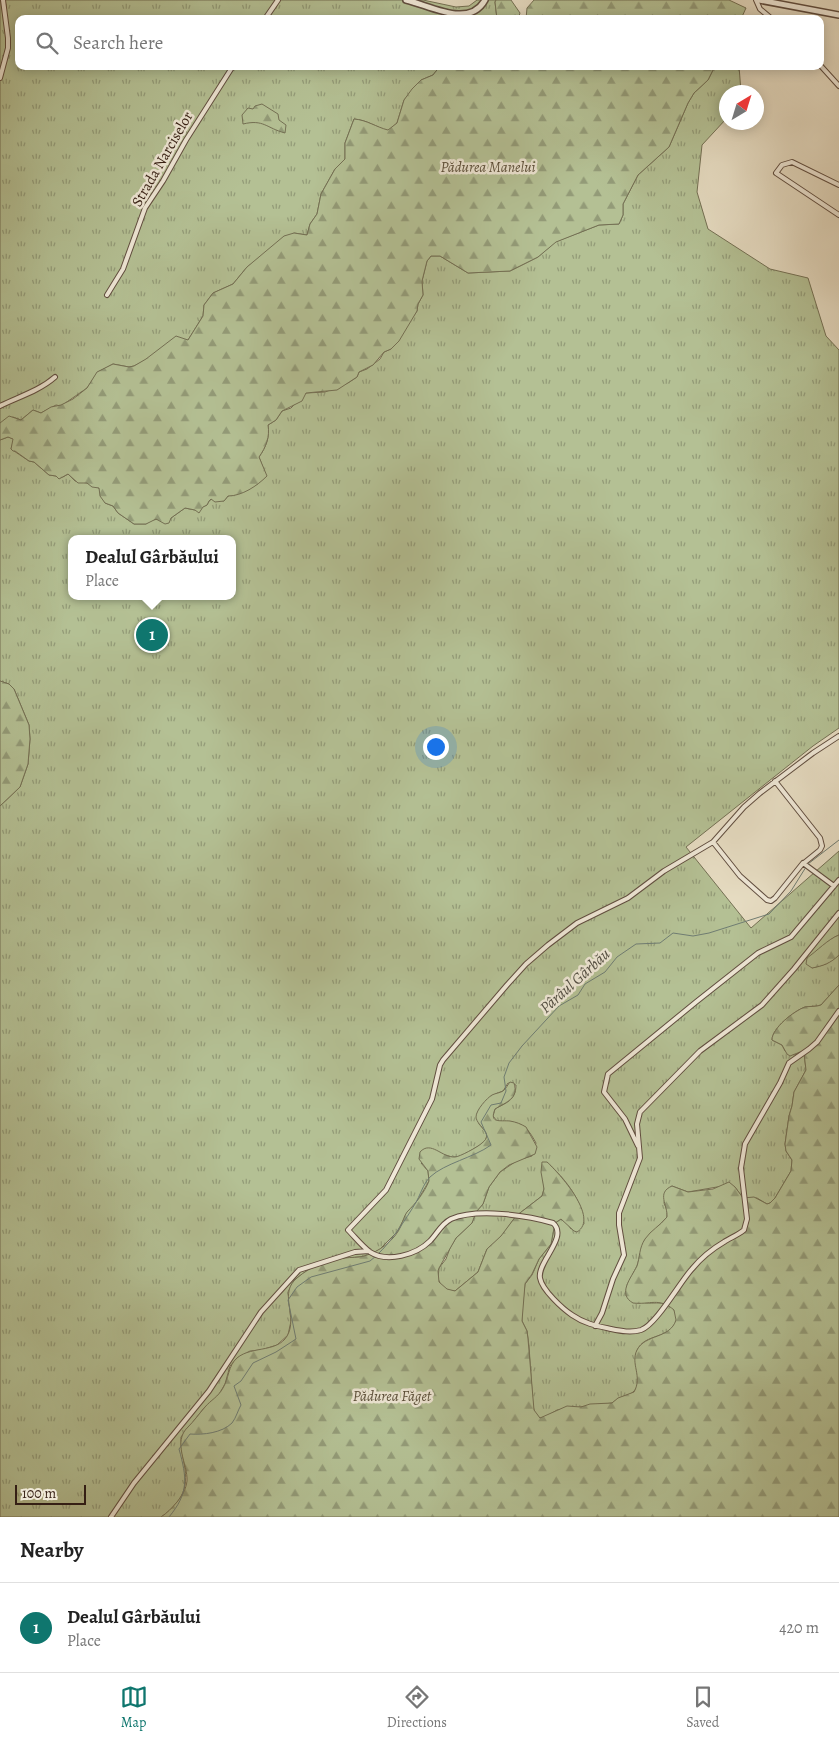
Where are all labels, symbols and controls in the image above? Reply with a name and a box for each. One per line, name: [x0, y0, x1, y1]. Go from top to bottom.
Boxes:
search box: [15, 15, 824, 70]
icon: search: [33, 29, 61, 57]
text: Search here: [73, 30, 163, 56]
north arrow: [719, 85, 764, 130]
street label: Strada Narciselor: [127, 108, 197, 210]
park label: Pădurea Manelui: [441, 157, 536, 177]
popup: [68, 535, 236, 600]
text: Dealul Gârbăului: [85, 544, 219, 570]
text: Place: [85, 570, 119, 592]
pin: 1: [136, 616, 168, 654]
your location: [423, 734, 449, 760]
water label: Pârâul Gârbău: [535, 943, 615, 1019]
park label: Pădurea Făget: [353, 1386, 432, 1406]
scale bar: [15, 1482, 86, 1505]
text: 100 m: [22, 1484, 56, 1503]
text: Nearby: [20, 1536, 83, 1564]
text: Dealul Gârbăului: [67, 1604, 201, 1630]
text: 1: [33, 1617, 39, 1639]
text: 420 m: [779, 1617, 819, 1639]
text: Place: [67, 1630, 101, 1652]
tab: Map: [120, 1683, 148, 1732]
tab: Directions: [387, 1683, 447, 1732]
tab: Saved: [686, 1683, 719, 1732]

